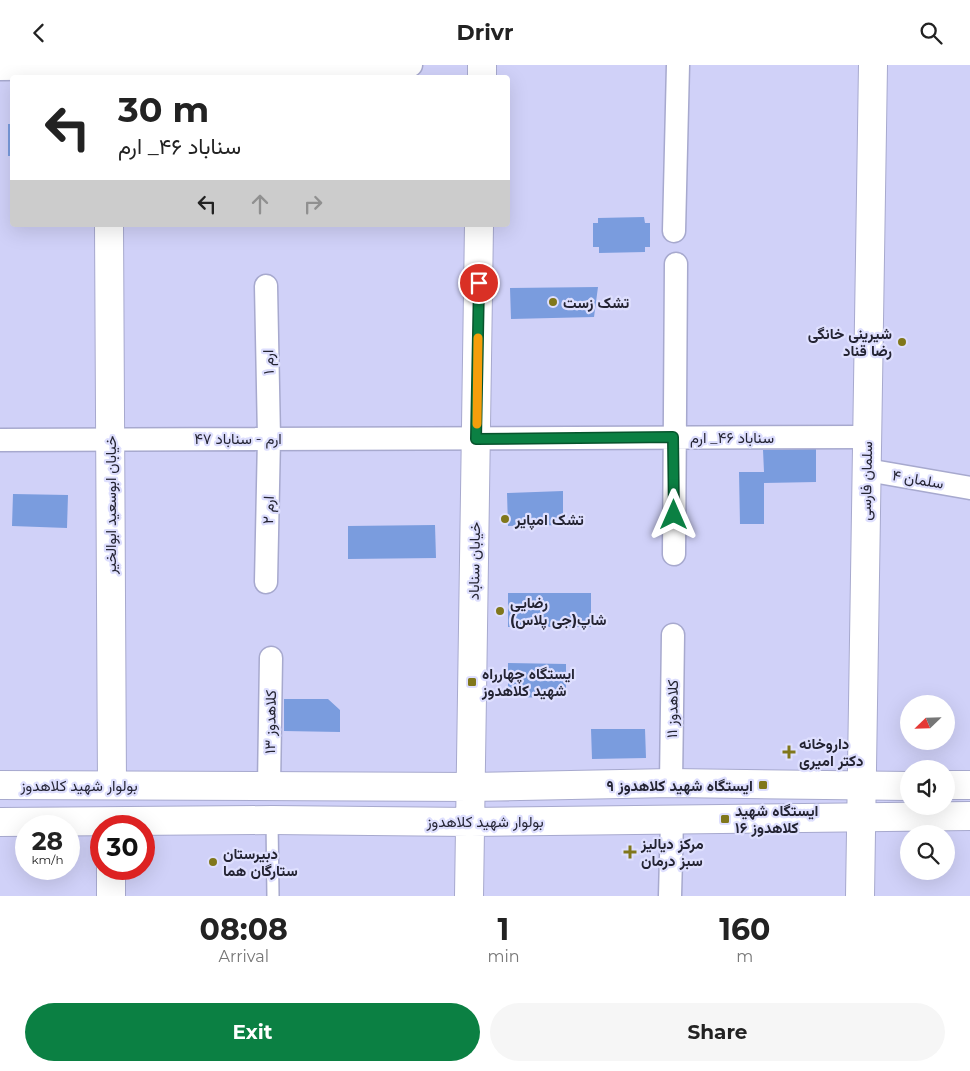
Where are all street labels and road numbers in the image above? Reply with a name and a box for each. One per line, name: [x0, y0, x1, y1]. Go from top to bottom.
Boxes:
street label: ارم ۱: [258, 349, 279, 374]
street label: سناباد ۴۶_ ارم: [690, 428, 774, 448]
street label: ارم - سناباد ۴۷: [194, 429, 282, 449]
street label: خیابان ابوسعید ابوالخیر: [101, 436, 120, 575]
street label: سلمان فارسی: [856, 441, 877, 521]
street label: سلمان ۴: [891, 465, 945, 493]
street label: ارم ۲: [258, 496, 279, 524]
street label: خیابان سناباد: [464, 522, 484, 600]
street label: کلاهدوز ۱۱: [662, 679, 682, 738]
street label: کلاهدوز ۱۳: [260, 689, 280, 754]
street label: بولوار شهید کلاهدوز: [19, 776, 138, 795]
street label: بولوار شهید کلاهدوز: [425, 812, 544, 831]

